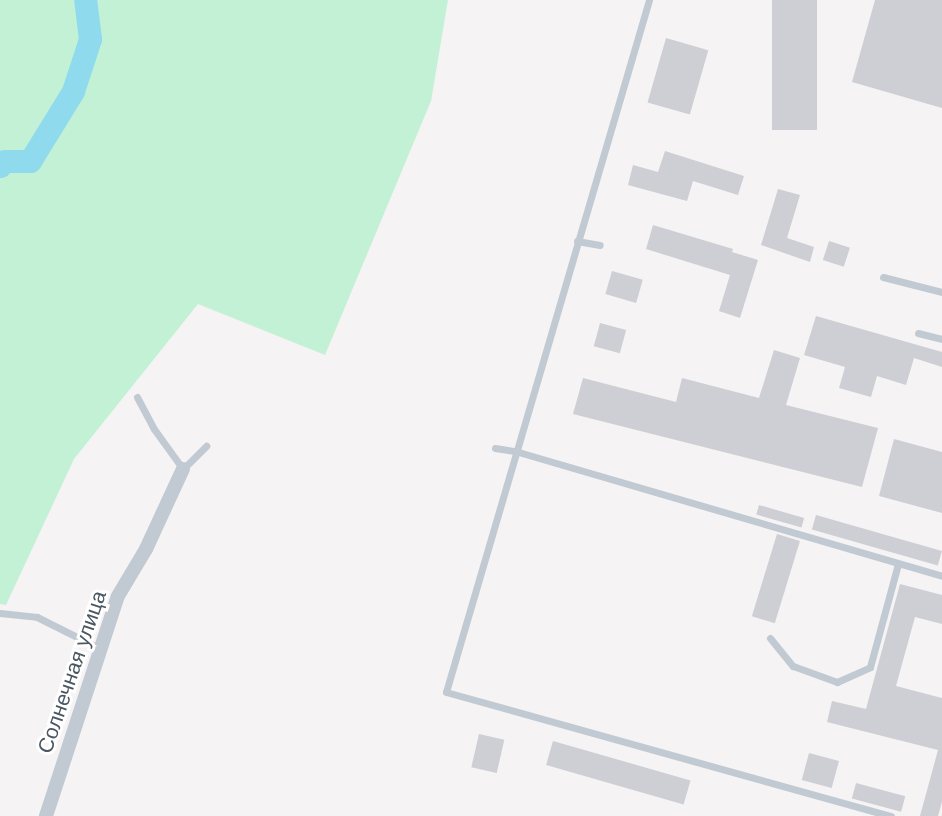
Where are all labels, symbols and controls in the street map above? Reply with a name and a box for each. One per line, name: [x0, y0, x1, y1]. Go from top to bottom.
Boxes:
street label: Солнечная улица: [32, 587, 112, 757]

